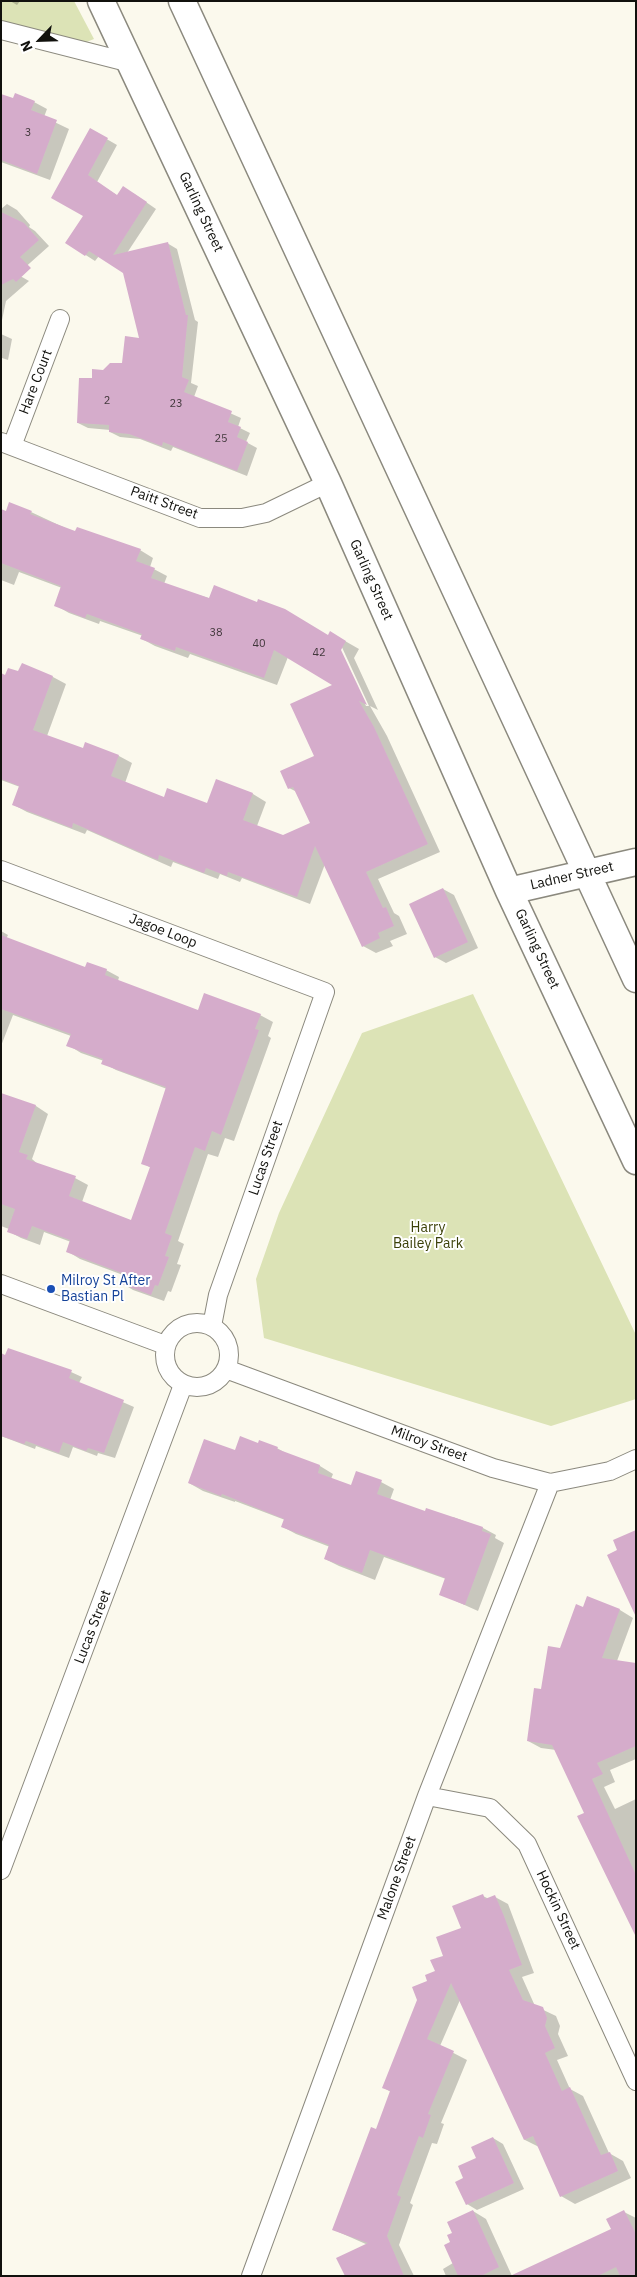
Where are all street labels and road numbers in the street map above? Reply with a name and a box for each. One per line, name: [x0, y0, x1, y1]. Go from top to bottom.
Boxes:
street label: Garling Street: [175, 169, 227, 255]
street label: Hare Court: [16, 347, 56, 417]
street label: Paitt Street: [128, 483, 200, 523]
street label: Garling Street: [346, 537, 396, 623]
street label: Ladner Street: [529, 858, 615, 894]
street label: Garling Street: [511, 906, 563, 992]
street label: Jagoe Loop: [127, 910, 199, 952]
street label: Lucas Street: [245, 1118, 287, 1198]
street label: Milroy Street: [388, 1422, 470, 1466]
street label: Lucas Street: [71, 1588, 115, 1666]
street label: Malone Street: [374, 1834, 420, 1922]
street label: Hockin Street: [532, 1868, 584, 1952]

